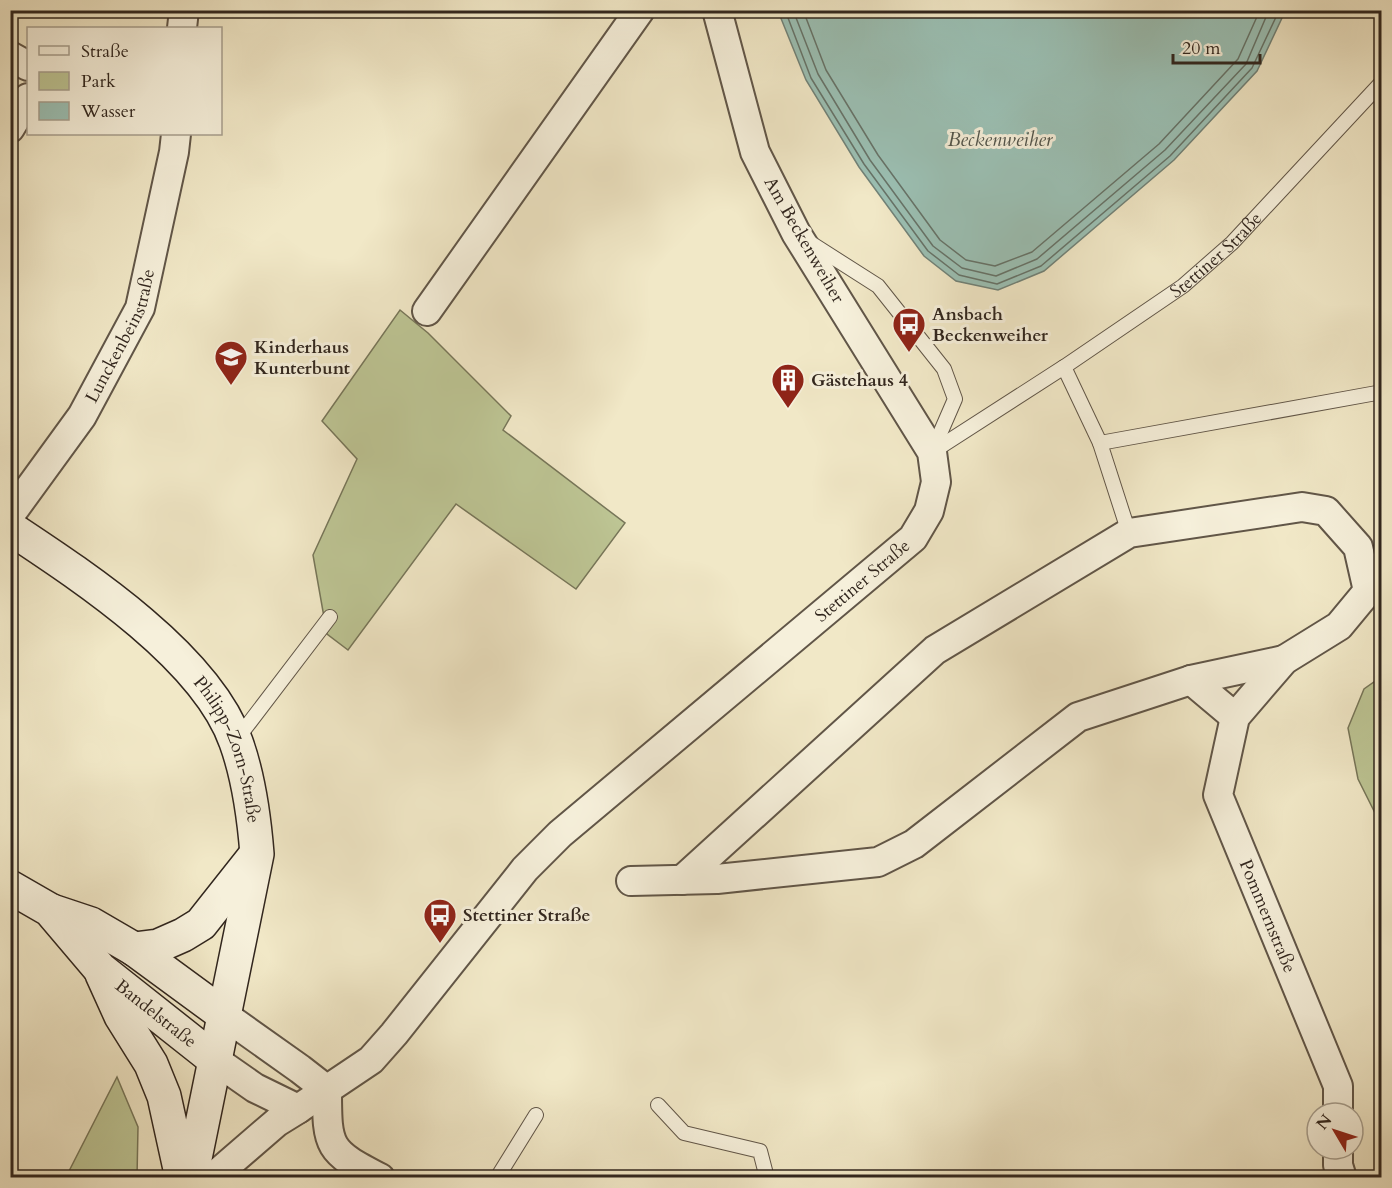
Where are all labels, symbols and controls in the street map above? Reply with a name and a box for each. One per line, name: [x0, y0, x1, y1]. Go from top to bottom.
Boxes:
legend: [27, 27, 222, 135]
scale bar: [1173, 27, 1260, 65]
text: 20 m: [1182, 36, 1221, 61]
text: Straße: [81, 39, 129, 64]
text: Park: [81, 69, 116, 94]
text: Wasser: [80, 99, 136, 124]
water label: Beckenweiher: [947, 126, 1054, 153]
street label: Am Beckenweiher: [758, 172, 850, 308]
street label: Stettiner Straße: [1165, 206, 1267, 304]
street label: Lunckenbeinstraße: [79, 267, 161, 407]
place label: Ansbach Beckenweiher: [932, 302, 1049, 348]
bus stop icon: Ansbach Beckenweiher: [891, 306, 927, 353]
place label: Kinderhaus Kunterbunt: [254, 335, 351, 381]
school or university icon: Kinderhaus Kunterbunt: [213, 339, 249, 386]
building icon: Gästehaus 4: [770, 362, 806, 409]
place label: Gästehaus 4: [811, 368, 908, 393]
street label: Stettiner Straße: [809, 533, 915, 628]
street label: Philipp-Zorn-Straße: [188, 670, 266, 825]
street label: Pommernstraße: [1233, 855, 1302, 977]
bus stop icon: Stettiner Straße: [422, 897, 458, 944]
place label: Stettiner Straße: [463, 903, 591, 928]
street label: Bandelstraße: [110, 973, 202, 1053]
north arrow: [1305, 1101, 1365, 1161]
text: N: [1311, 1110, 1337, 1135]

